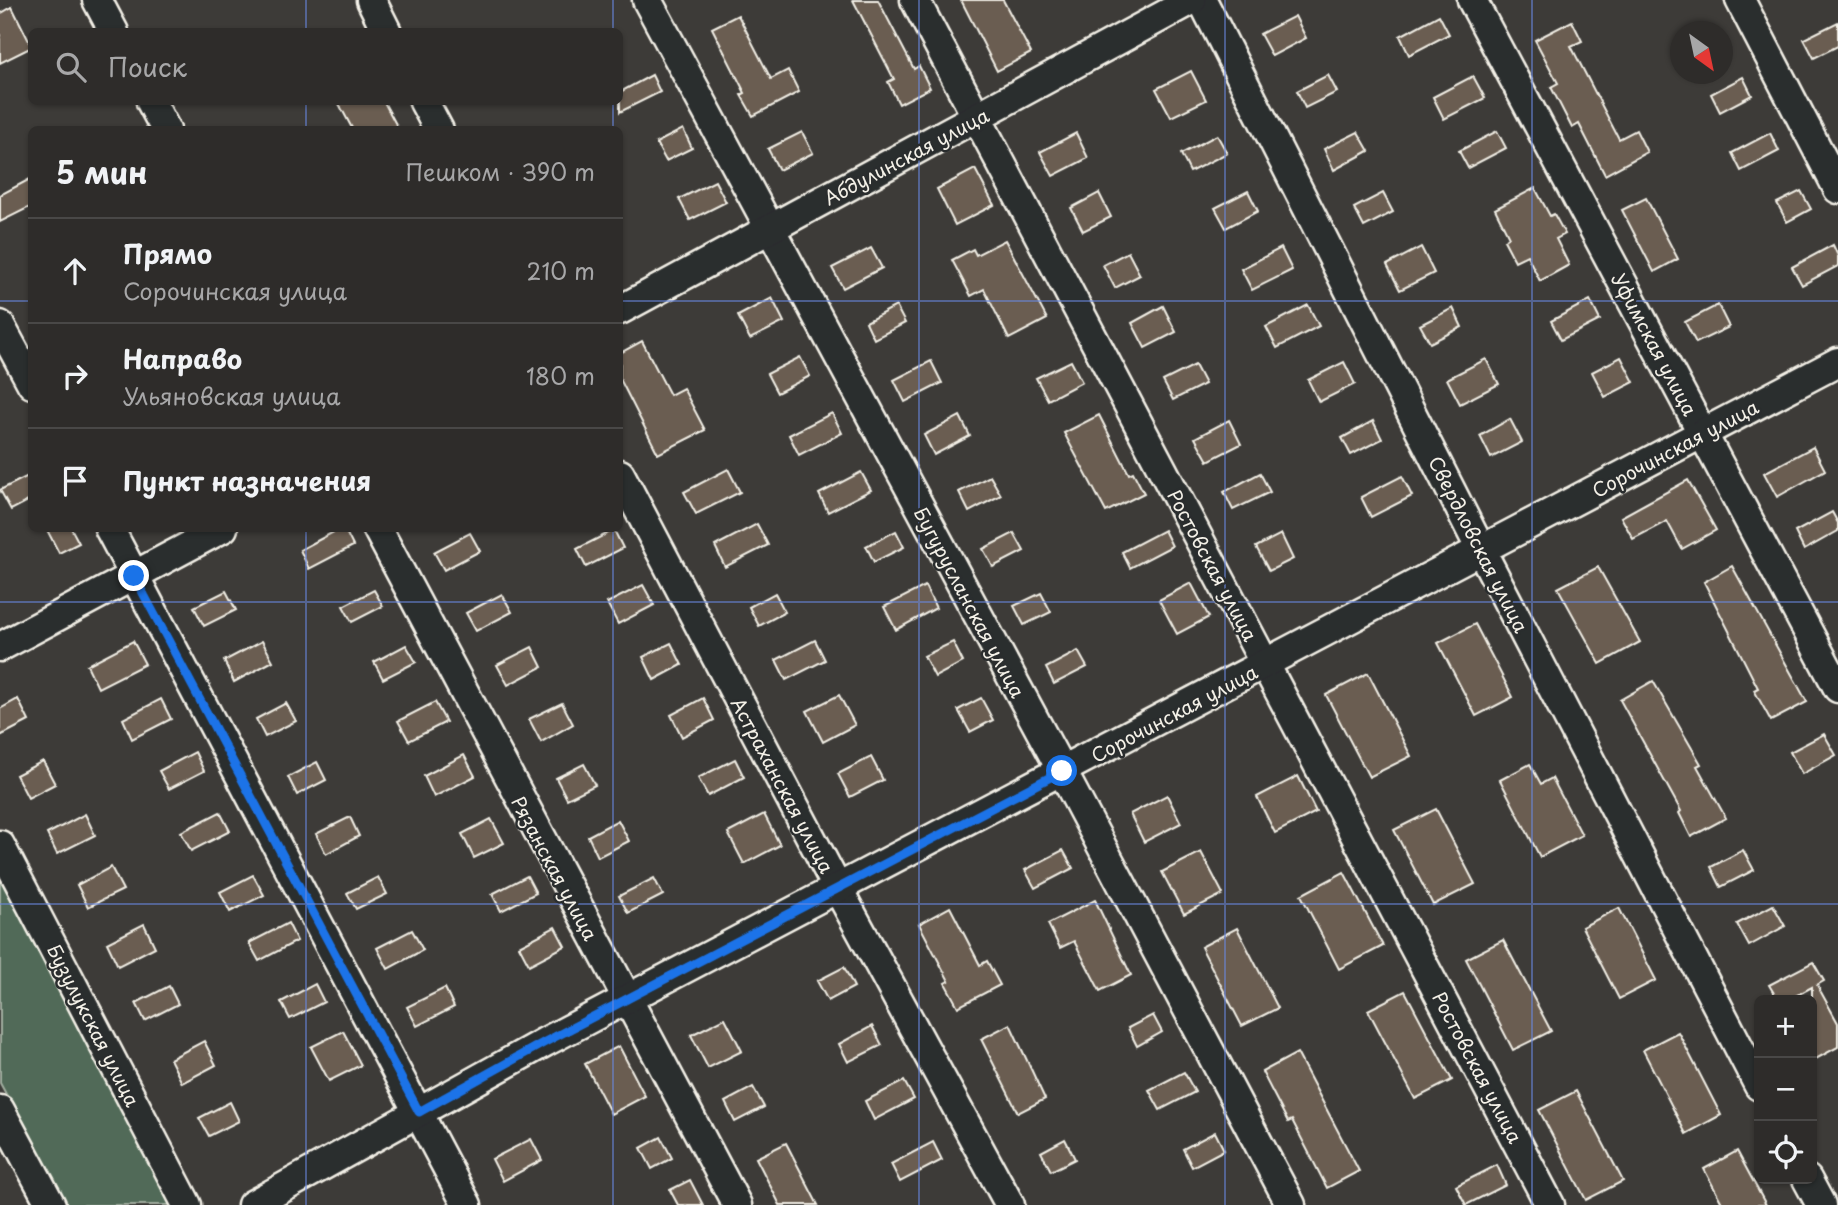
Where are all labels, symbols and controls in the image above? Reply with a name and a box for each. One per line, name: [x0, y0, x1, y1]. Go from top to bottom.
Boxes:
north arrow: [1670, 21, 1733, 84]
search box: [28, 28, 623, 105]
text: Поиск: [108, 47, 187, 86]
icon: search: [52, 48, 90, 86]
street label: Абдулинская улица: [818, 101, 994, 211]
text: 5 мин: [56, 149, 148, 194]
text: Пешком · 390 m: [405, 154, 595, 189]
text: Прямо: [123, 234, 212, 273]
icon: ahead: [56, 252, 94, 290]
text: 210 m: [527, 253, 595, 288]
street label: Уфимская улица: [1605, 268, 1705, 420]
text: Сорочинская улица: [123, 273, 347, 308]
text: Направо: [123, 339, 242, 378]
icon: right: [56, 357, 94, 395]
text: 180 m: [526, 358, 595, 393]
text: Ульяновская улица: [123, 378, 341, 413]
street label: Сорочинская улица: [1587, 392, 1763, 504]
street label: Свердловская улица: [1422, 451, 1536, 637]
text: Пункт назначения: [123, 461, 371, 500]
icon: arrive: [56, 462, 94, 500]
street label: Ростовская улица: [1161, 484, 1265, 646]
street label: Бугурусланская улица: [908, 502, 1032, 703]
route end: [118, 560, 149, 591]
street label: Сорочинская улица: [1086, 657, 1262, 769]
street label: Астраханская улица: [725, 692, 841, 878]
route start: [1046, 755, 1077, 786]
street label: Рязанская улица: [505, 791, 605, 945]
street label: Бузулукская улица: [41, 939, 147, 1111]
street label: Ростовская улица: [1426, 986, 1530, 1148]
map controls: [1754, 995, 1817, 1184]
button: +: [1754, 995, 1817, 1058]
button: −: [1754, 1058, 1817, 1121]
button: locate: [1754, 1121, 1817, 1184]

